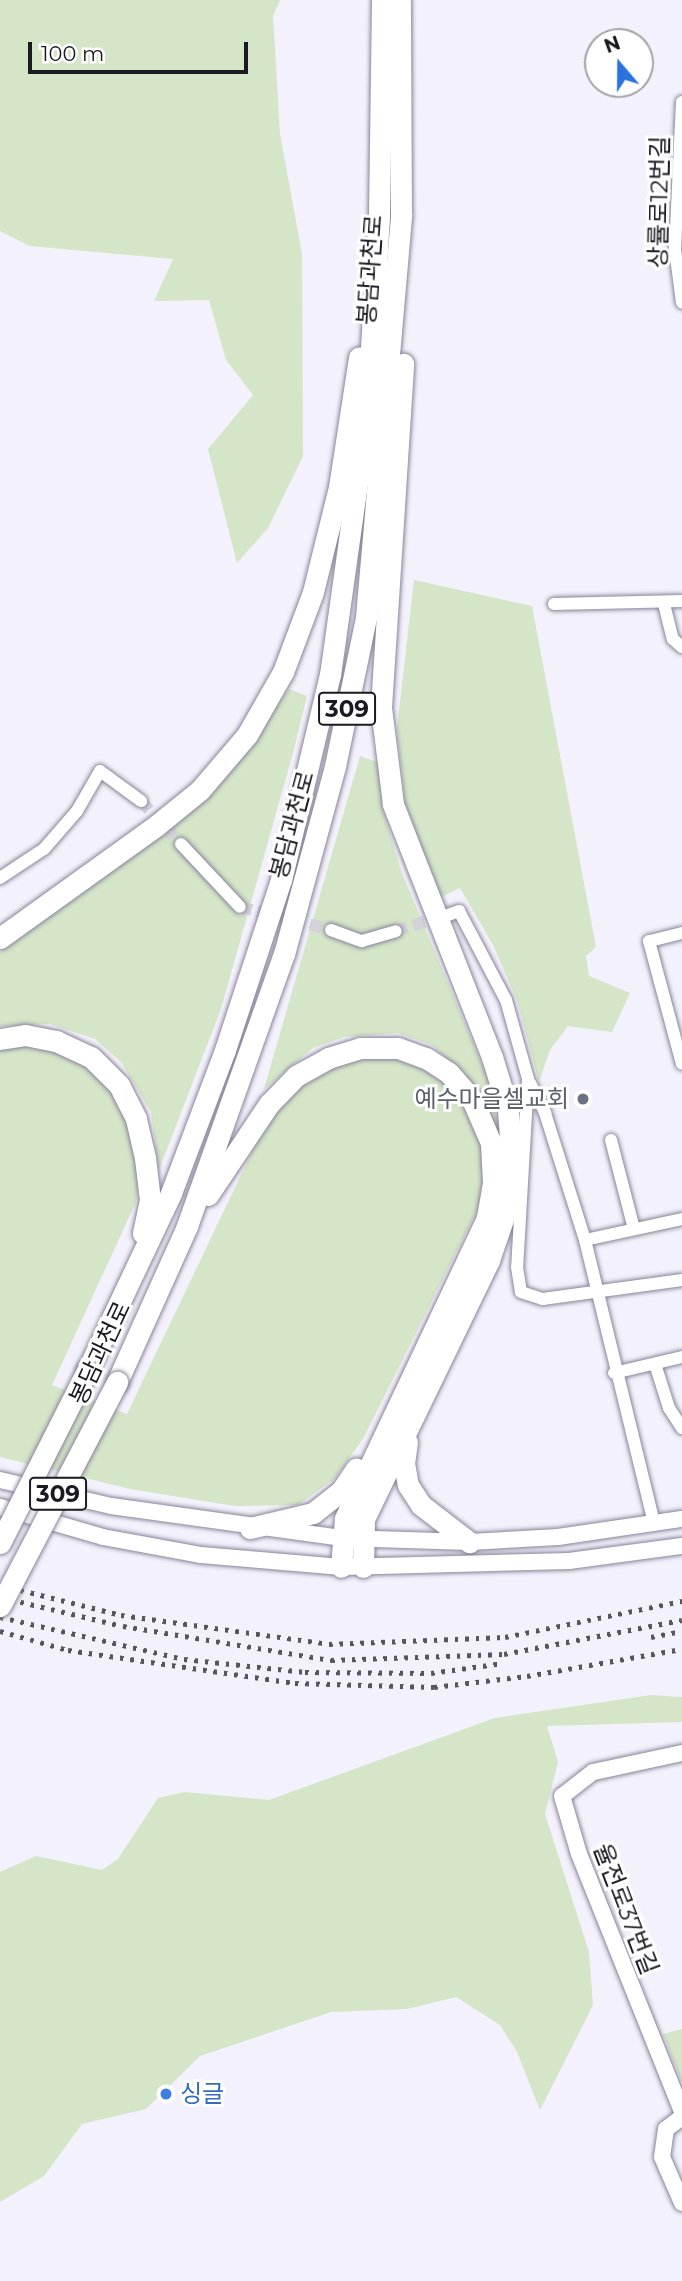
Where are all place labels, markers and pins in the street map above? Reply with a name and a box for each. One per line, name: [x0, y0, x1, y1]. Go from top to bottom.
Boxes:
place label: 예수마을셀교회: [414, 1085, 569, 1113]
marker: 예수마을셀교회: [575, 1091, 591, 1107]
place label: 싱글: [180, 2080, 224, 2108]
marker: 싱글: [158, 2086, 174, 2102]

